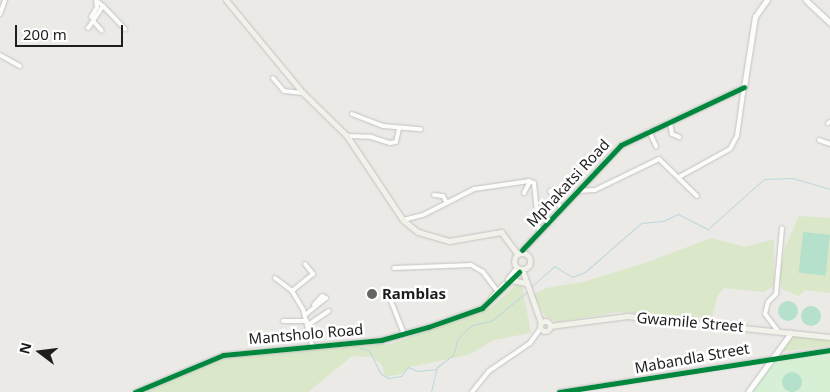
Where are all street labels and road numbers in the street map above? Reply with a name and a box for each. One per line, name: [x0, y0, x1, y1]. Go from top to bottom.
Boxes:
street label: Mphakatsi Road: [523, 135, 613, 231]
street label: Gwamile Street: [636, 308, 744, 336]
street label: Mantsholo Road: [248, 320, 364, 348]
street label: Mabandla Street: [633, 339, 751, 377]

